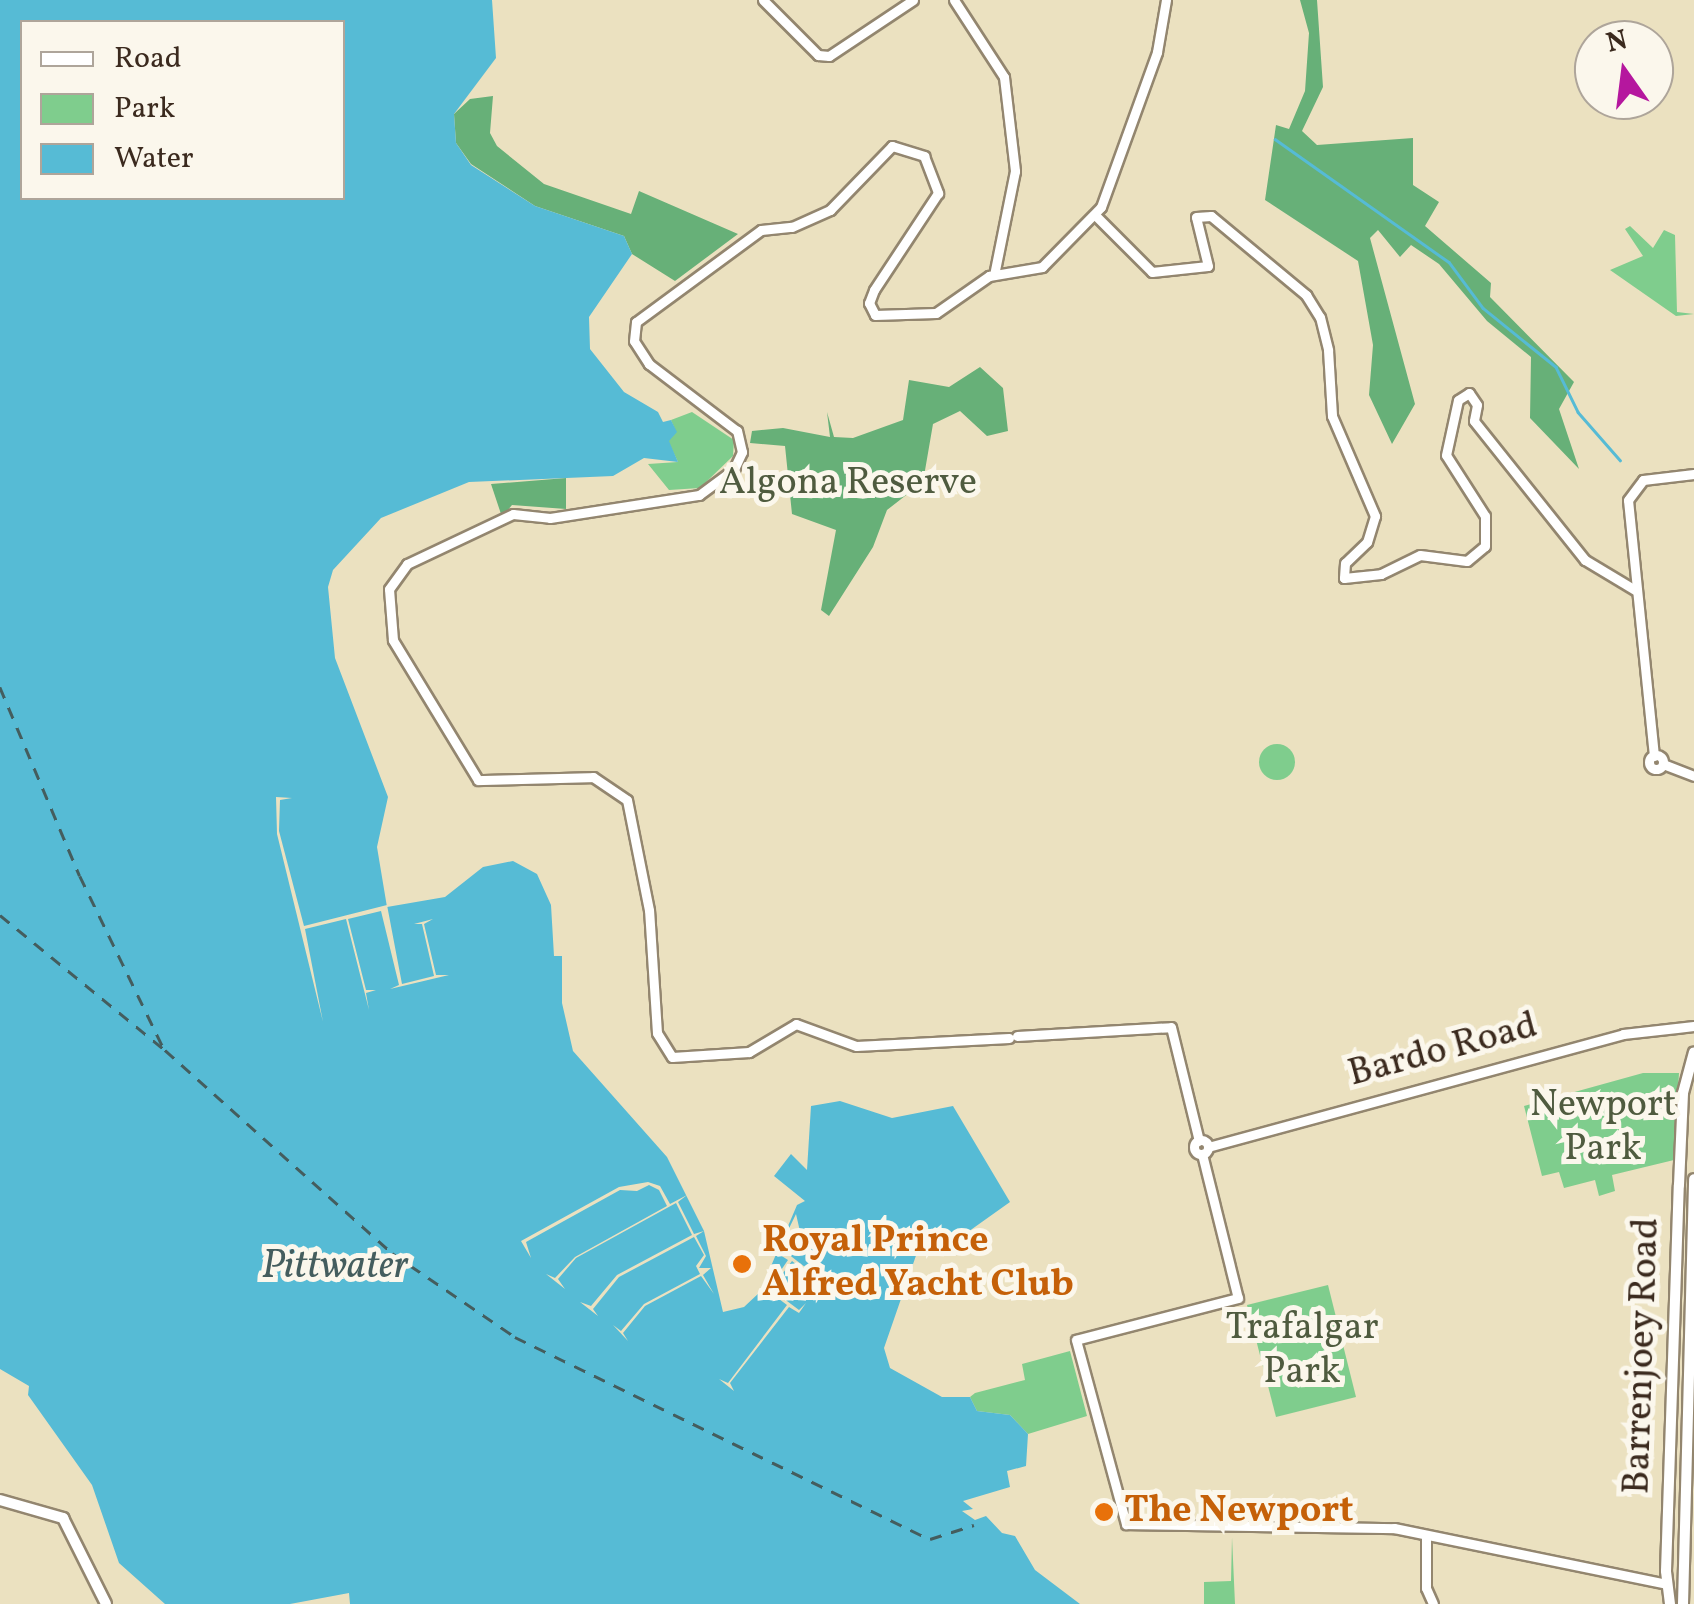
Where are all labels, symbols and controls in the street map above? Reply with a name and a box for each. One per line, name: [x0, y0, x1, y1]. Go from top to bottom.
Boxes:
legend: [20, 20, 345, 200]
north arrow: [1574, 20, 1674, 120]
text: N: [1603, 21, 1632, 64]
text: Road: [114, 38, 182, 80]
text: Park: [114, 88, 175, 130]
text: Water: [114, 138, 194, 180]
park label: Algona Reserve: [719, 461, 977, 507]
street label: Bardo Road: [1344, 1004, 1542, 1098]
park label: Newport Park: [1530, 1083, 1676, 1172]
street label: Barrenjoey Road: [1615, 1216, 1671, 1496]
place label: Royal Prince Alfred Yacht Club: [762, 1219, 1074, 1308]
water label: Pittwater: [261, 1243, 409, 1291]
marker: Royal Prince Alfred Yacht Club: [731, 1253, 753, 1275]
park label: Trafalgar Park: [1225, 1306, 1379, 1396]
place label: The Newport: [1124, 1489, 1354, 1535]
marker: The Newport: [1093, 1501, 1115, 1523]

